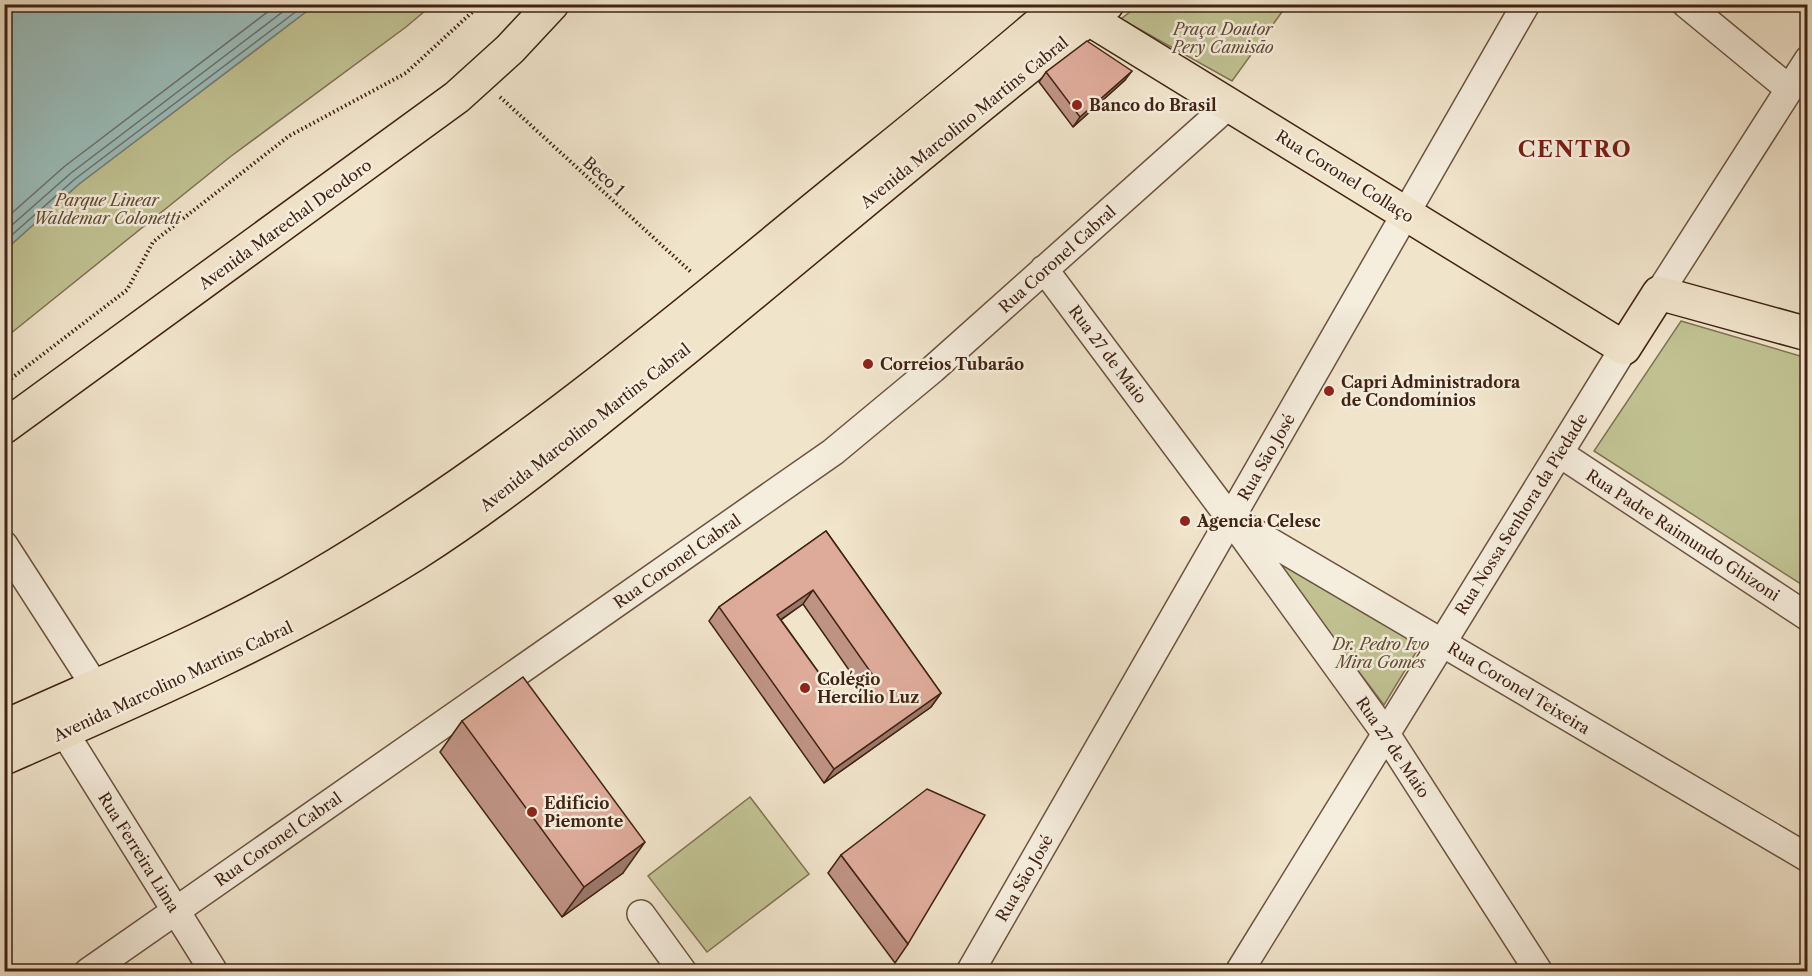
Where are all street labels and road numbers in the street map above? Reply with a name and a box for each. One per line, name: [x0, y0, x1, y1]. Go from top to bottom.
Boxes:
street label: Avenida Marcolino Martins Cabral: [855, 32, 1072, 213]
street label: Rua Coronel Collaço: [1272, 125, 1418, 227]
street label: Beco 1: [579, 152, 629, 200]
street label: Avenida Marechal Deodoro: [194, 154, 375, 294]
street label: Rua Coronel Cabral: [994, 201, 1120, 317]
street label: Rua 27 de Maio: [1065, 301, 1151, 407]
street label: Avenida Marcolino Martins Cabral: [475, 339, 694, 516]
street label: Rua Nossa Senhora da Piedade: [1450, 409, 1592, 619]
street label: Rua São José: [1233, 410, 1299, 504]
street label: Rua Padre Raimundo Ghizoni: [1583, 465, 1784, 605]
street label: Rua Coronel Cabral: [609, 509, 745, 612]
street label: Avenida Marcolino Martins Cabral: [49, 617, 296, 746]
street label: Rua Coronel Teixeira: [1444, 638, 1594, 739]
street label: Rua 27 de Maio: [1352, 693, 1434, 801]
street label: Rua Coronel Cabral: [210, 787, 346, 890]
street label: Rua Ferreira Lima: [94, 788, 184, 916]
street label: Rua São José: [991, 831, 1057, 925]

